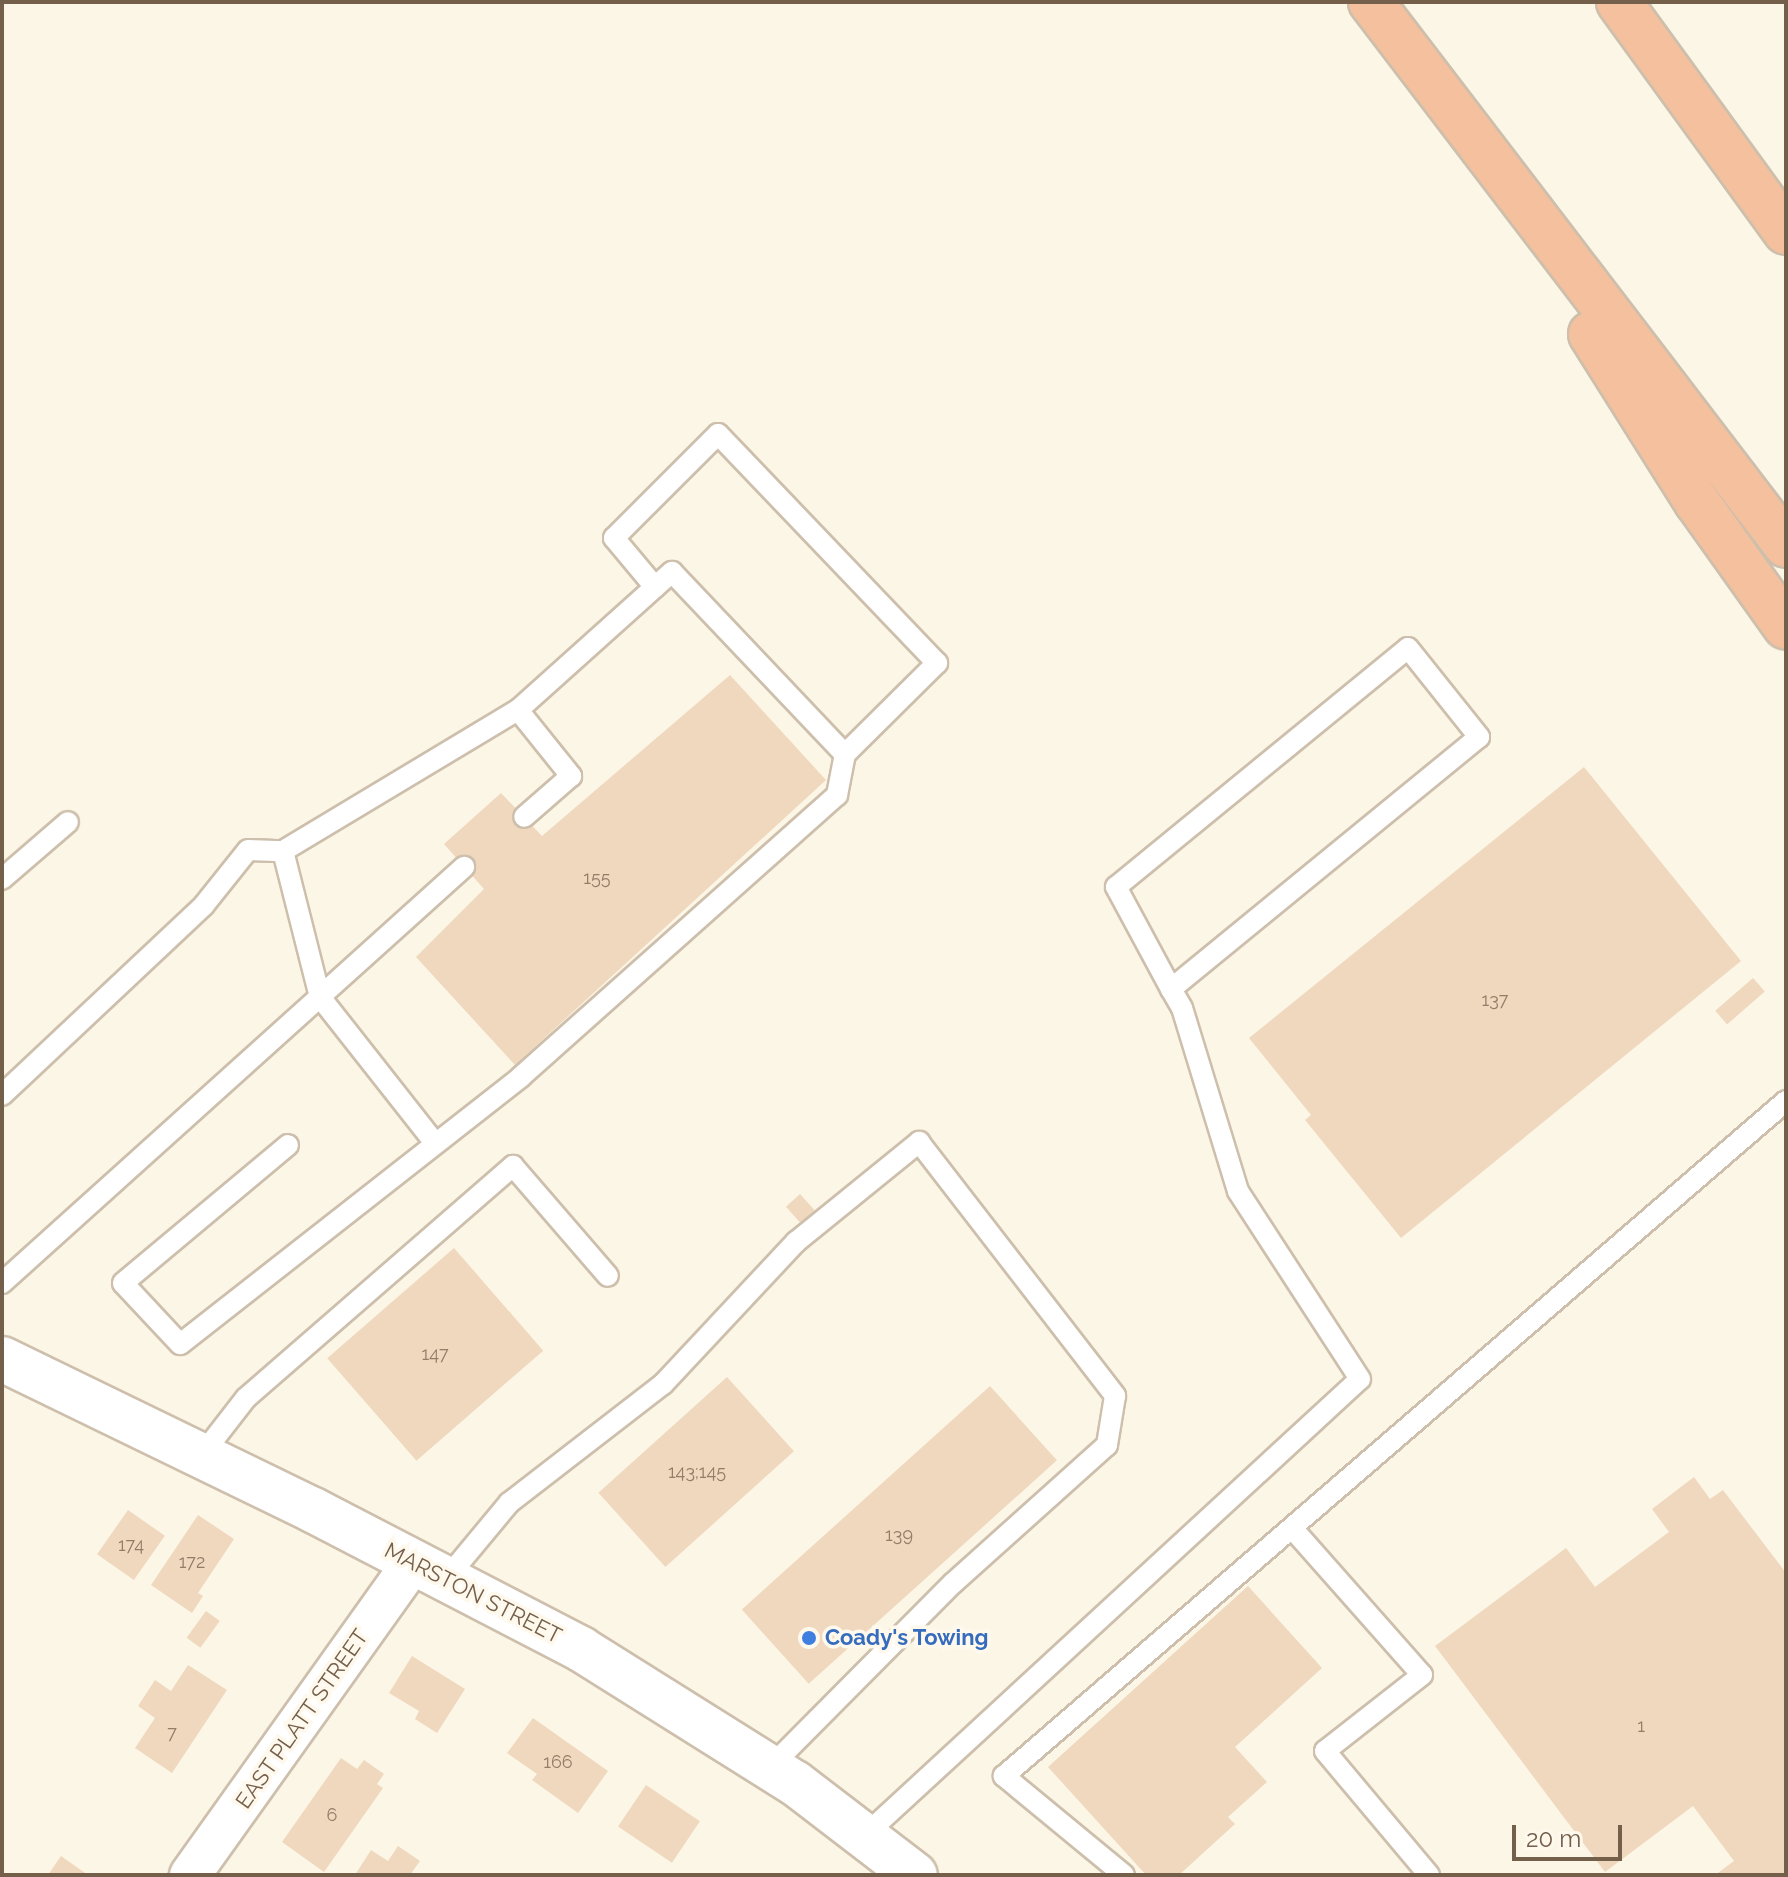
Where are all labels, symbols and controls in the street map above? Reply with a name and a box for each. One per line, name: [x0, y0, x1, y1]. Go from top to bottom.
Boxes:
house number: 155: [583, 867, 611, 889]
house number: 137: [1482, 989, 1508, 1011]
house number: 147: [421, 1343, 449, 1365]
house number: 143;145: [668, 1461, 726, 1483]
house number: 139: [885, 1524, 913, 1546]
house number: 174: [118, 1534, 144, 1556]
street label: MARSTON STREET: [380, 1537, 566, 1649]
house number: 172: [179, 1551, 205, 1573]
street label: EAST PLATT STREET: [230, 1624, 374, 1814]
place label: Coady's Towing: [825, 1625, 989, 1651]
marker: Coady's Towing: [800, 1629, 818, 1647]
house number: 1: [1637, 1715, 1645, 1737]
house number: 7: [167, 1722, 177, 1744]
house number: 166: [543, 1751, 573, 1773]
house number: 6: [327, 1804, 337, 1826]
scale bar: [1516, 1809, 1626, 1859]
text: 20 m: [1526, 1824, 1581, 1853]

